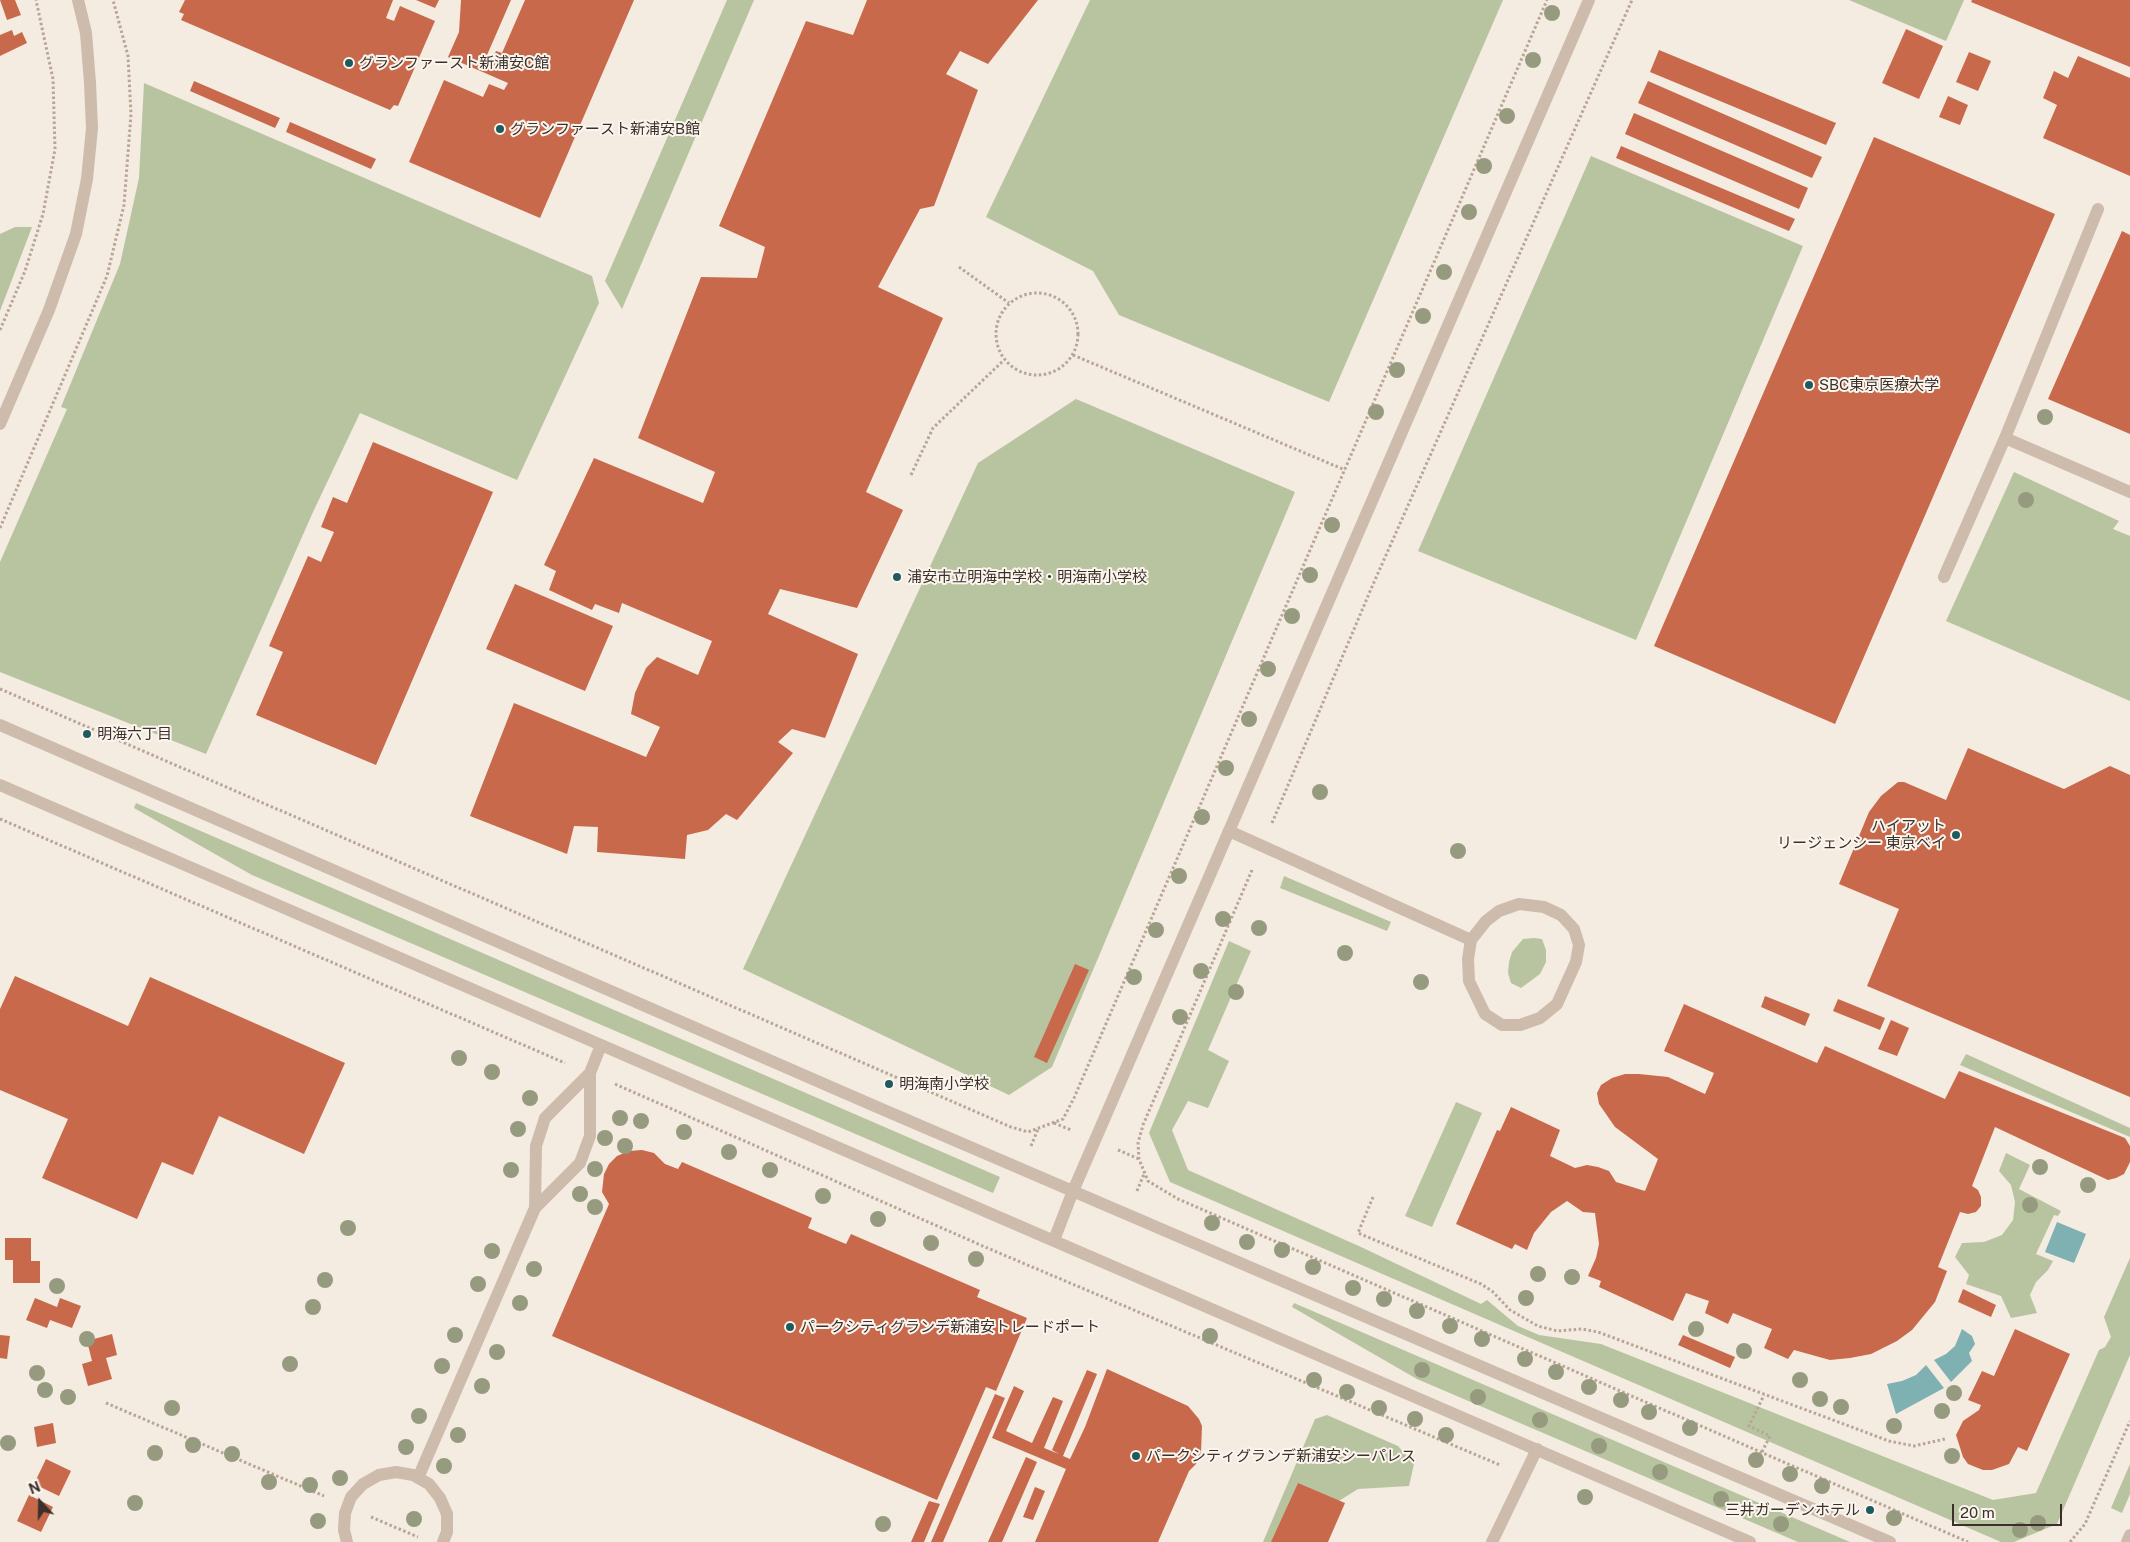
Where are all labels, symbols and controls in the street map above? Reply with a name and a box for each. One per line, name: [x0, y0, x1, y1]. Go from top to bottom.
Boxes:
place label: グランファースト新浦安C館: [359, 54, 549, 72]
marker: グランファースト新浦安C館: [343, 57, 355, 69]
place label: グランファースト新浦安B館: [510, 120, 700, 138]
marker: グランファースト新浦安B館: [494, 123, 506, 135]
place label: SBC東京医療大学: [1819, 376, 1939, 394]
marker: SBC東京医療大学: [1803, 379, 1815, 391]
place label: 浦安市立明海中学校・明海南小学校: [907, 568, 1147, 586]
marker: 浦安市立明海中学校・明海南小学校: [891, 571, 903, 583]
place label: 明海六丁目: [97, 725, 172, 743]
marker: 明海六丁目: [81, 728, 93, 740]
place label: ハイアット リージェンシー 東京ベイ: [1777, 817, 1946, 852]
marker: ハイアット リージェンシー 東京ベイ: [1950, 829, 1962, 841]
place label: 明海南小学校: [899, 1075, 989, 1093]
marker: 明海南小学校: [883, 1078, 895, 1090]
place label: パークシティグランデ新浦安トレードポート: [800, 1318, 1100, 1336]
marker: パークシティグランデ新浦安トレードポート: [784, 1321, 796, 1333]
place label: パークシティグランデ新浦安シーパレス: [1146, 1447, 1416, 1465]
marker: パークシティグランデ新浦安シーパレス: [1130, 1450, 1142, 1462]
north arrow: [15, 1477, 65, 1527]
text: N: [27, 1479, 43, 1497]
scale bar: [1955, 1494, 2065, 1526]
place label: 三井ガーデンホテル: [1725, 1501, 1860, 1519]
marker: 三井ガーデンホテル: [1864, 1504, 1876, 1516]
text: 20 m: [1960, 1504, 1995, 1521]

